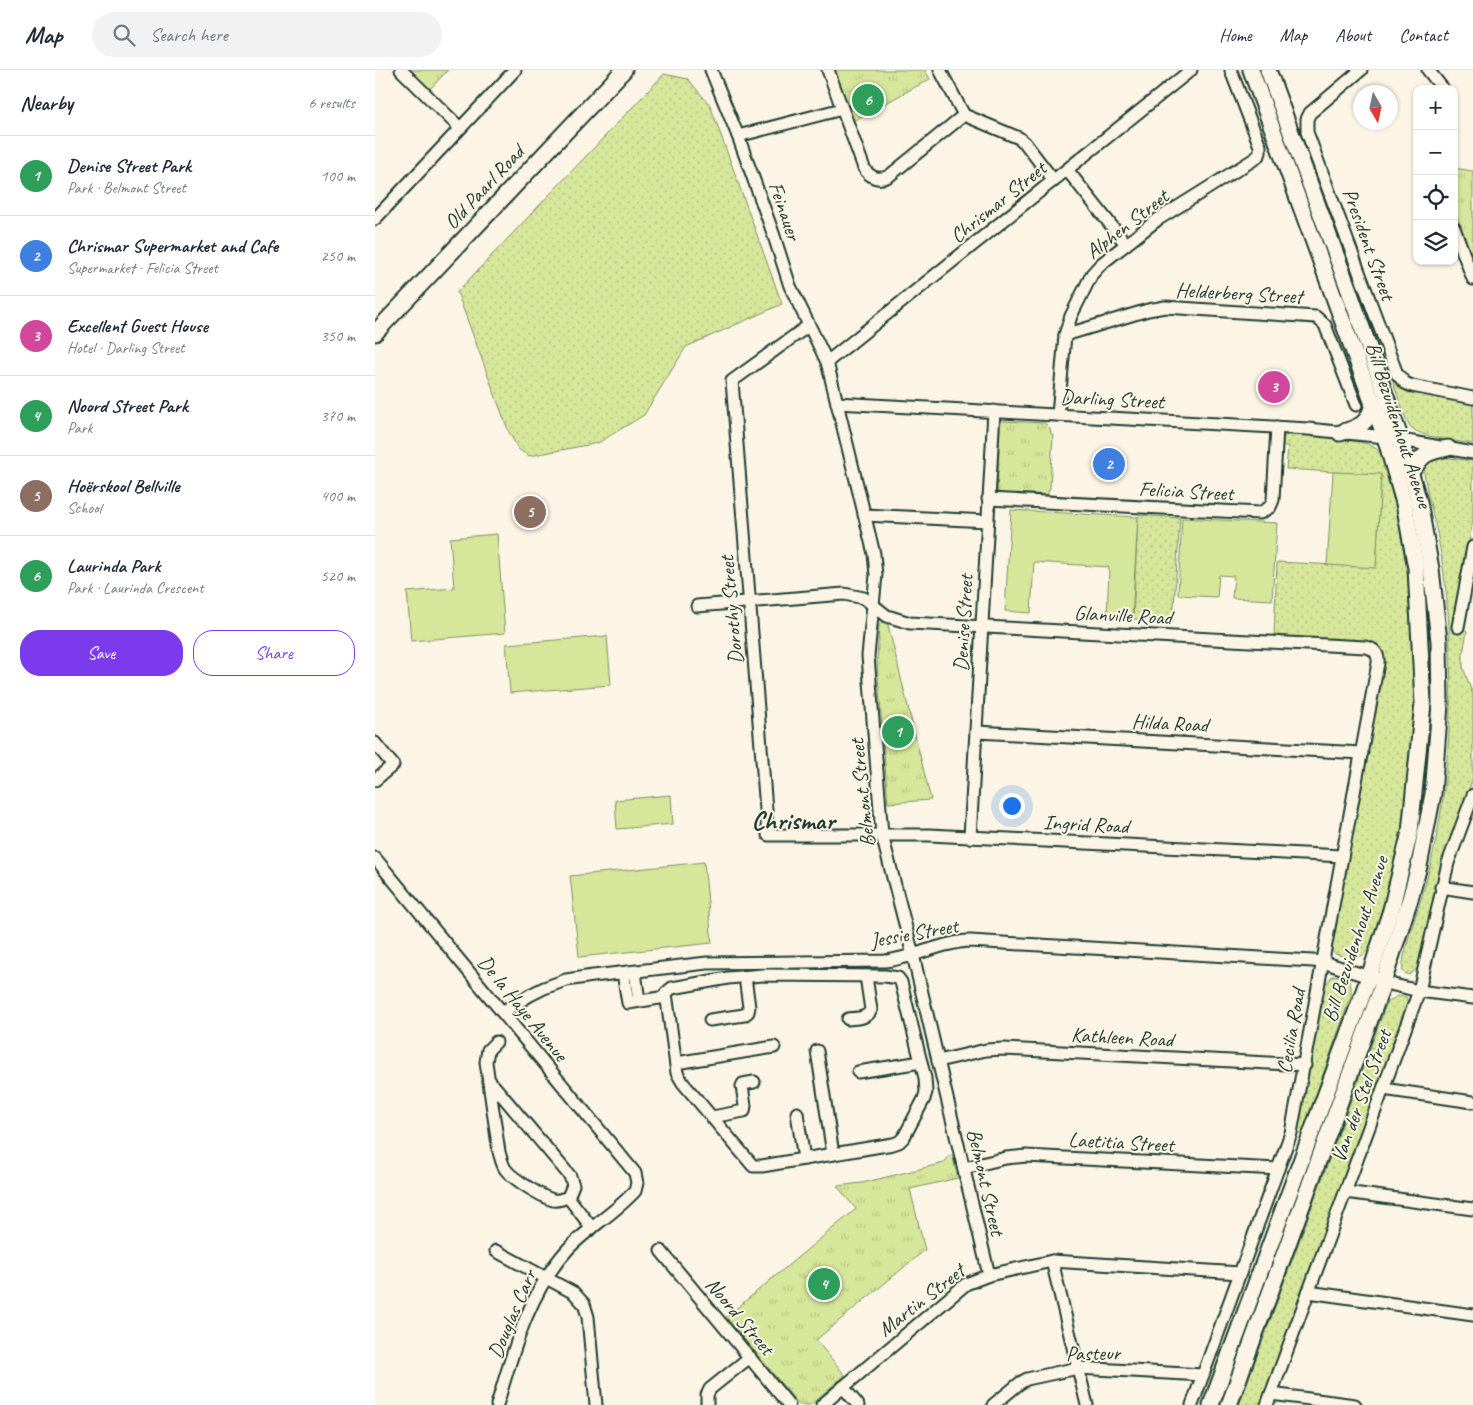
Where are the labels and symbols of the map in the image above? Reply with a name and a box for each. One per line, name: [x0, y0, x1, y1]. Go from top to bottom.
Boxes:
pin: 6: [852, 81, 884, 119]
north arrow: [1353, 85, 1398, 130]
street label: Old Paarl Road: [438, 137, 532, 235]
street label: Chrismar Street: [945, 154, 1053, 249]
street label: Feinauer: [763, 178, 808, 245]
street label: Alphen Street: [1080, 182, 1175, 264]
street label: President Street: [1337, 185, 1402, 305]
street label: Helderberg Street: [1175, 277, 1306, 309]
street label: Bill Bezuidenhout Avenue: [1360, 339, 1439, 513]
pin: 3: [1258, 368, 1290, 406]
street label: Darling Street: [1060, 383, 1166, 415]
pin: 2: [1093, 445, 1125, 483]
street label: Felicia Street: [1138, 476, 1236, 507]
pin: 5: [514, 493, 546, 531]
street label: Dorothy Street: [713, 553, 749, 665]
street label: Denise Street: [947, 572, 979, 672]
street label: Glanville Road: [1074, 599, 1175, 631]
street label: Hilda Road: [1131, 708, 1212, 738]
pin: 1: [882, 713, 914, 751]
street label: Belmont Street: [843, 736, 881, 848]
your location: [999, 793, 1025, 819]
district label: Chrismar: [751, 804, 837, 837]
street label: Ingrid Road: [1043, 809, 1133, 839]
street label: Bill Bezuidenhout Avenue: [1316, 851, 1395, 1025]
street label: Jessie Street: [867, 912, 962, 954]
street label: De la Haye Avenue: [472, 950, 575, 1068]
street label: Cecilia Road: [1271, 983, 1312, 1075]
street label: Kathleen Road: [1070, 1021, 1177, 1053]
street label: Van der Stel Street: [1325, 1024, 1398, 1166]
street label: Belmont Street: [961, 1126, 1011, 1240]
street label: Laetitia Street: [1068, 1126, 1176, 1158]
street label: Martin Street: [872, 1256, 972, 1342]
street label: Douglas Carr: [482, 1265, 543, 1362]
pin: 4: [808, 1265, 840, 1303]
street label: Noord Street: [700, 1272, 781, 1362]
street label: Pasteur: [1066, 1340, 1122, 1366]

